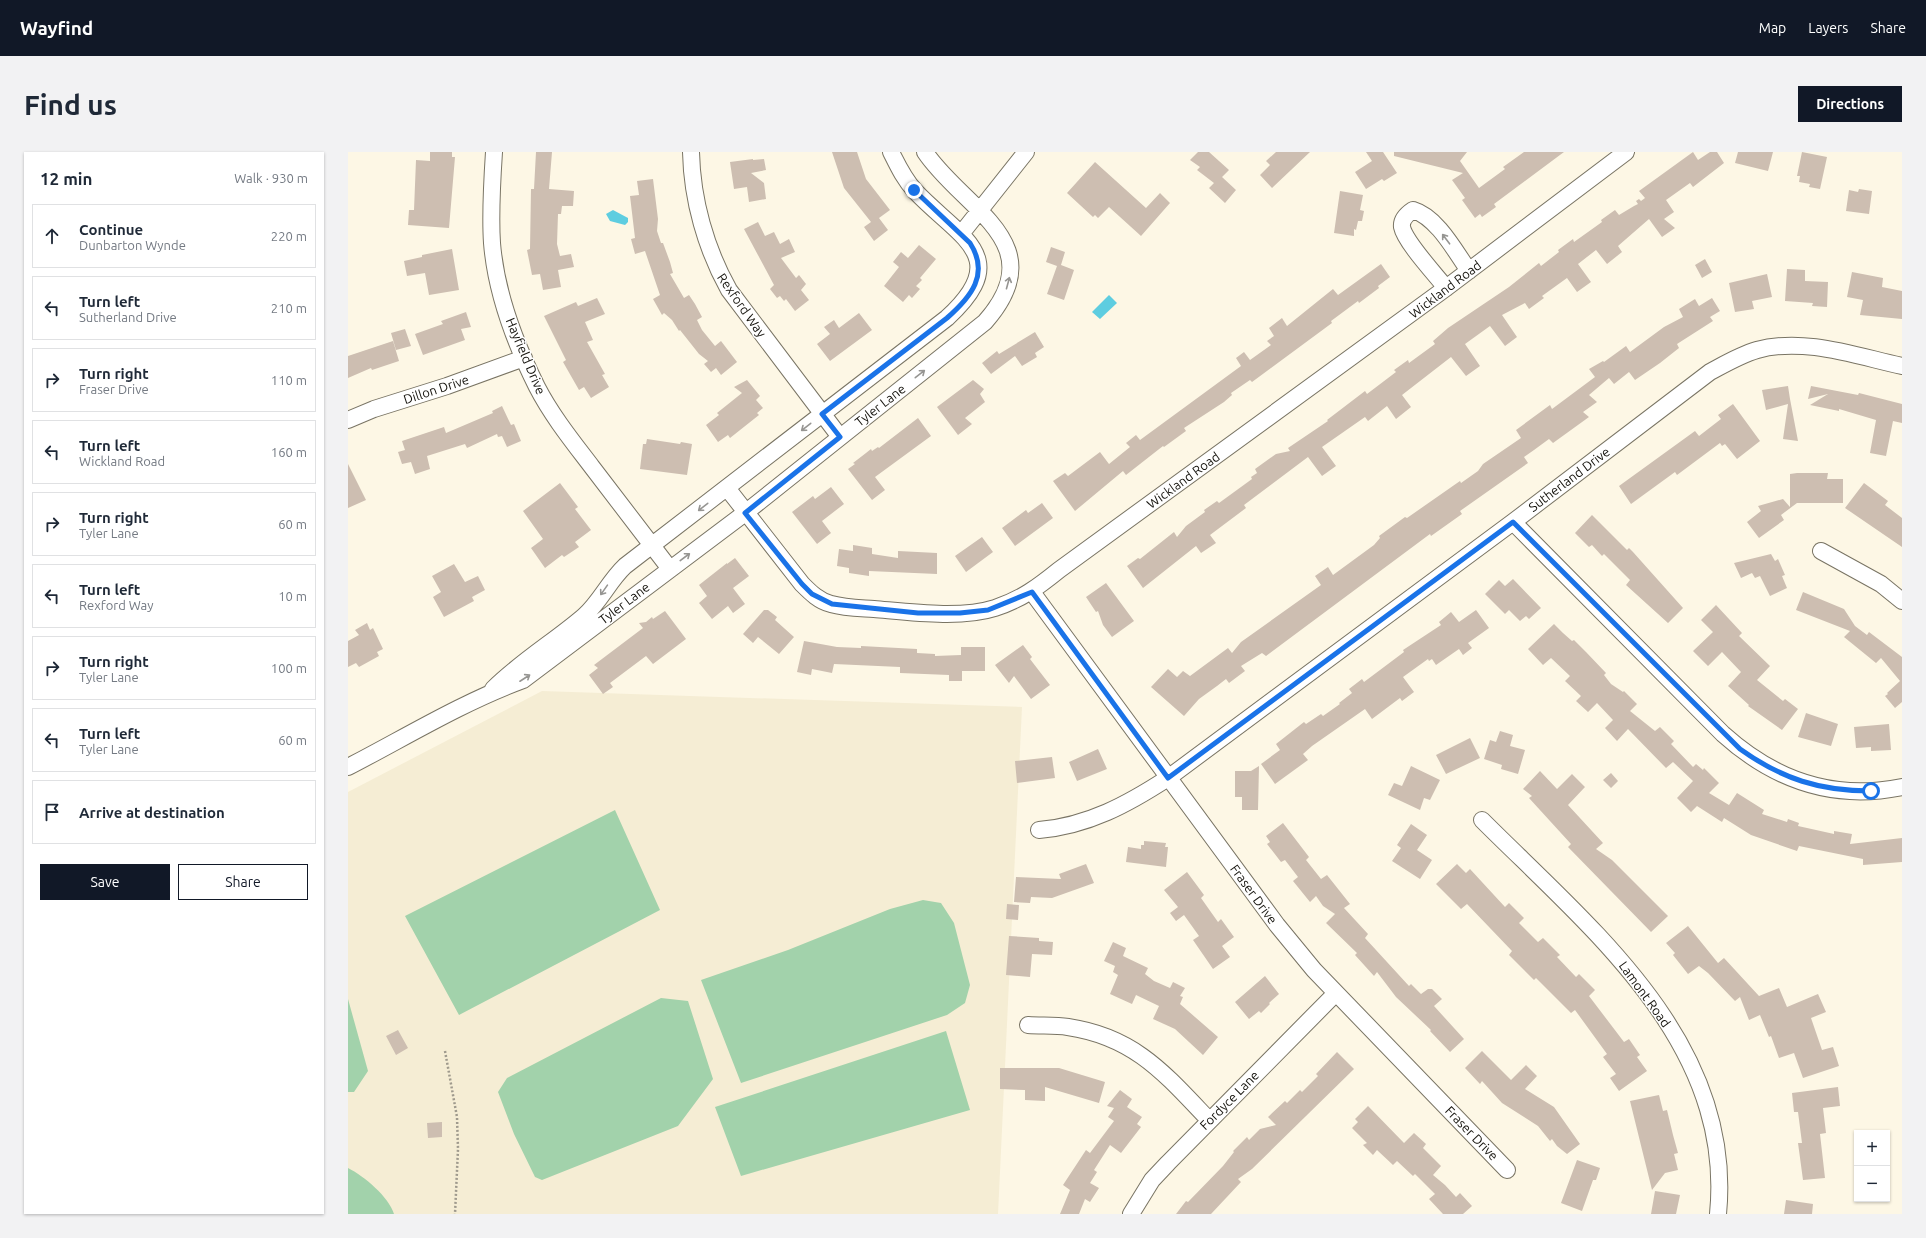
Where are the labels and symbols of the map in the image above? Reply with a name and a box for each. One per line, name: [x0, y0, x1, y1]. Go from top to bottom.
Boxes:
route end: [905, 181, 923, 199]
one-way arrow: [1442, 234, 1450, 245]
street label: Wickland Road: [1406, 257, 1484, 321]
street label: Rexford Way: [715, 270, 769, 340]
one-way arrow: [1005, 276, 1012, 289]
street label: Hayfield Drive: [504, 316, 548, 396]
one-way arrow: [914, 370, 925, 379]
street label: Dillon Drive: [402, 372, 470, 406]
street label: Tyler Lane: [852, 381, 908, 429]
one-way arrow: [800, 423, 811, 431]
street label: Sutherland Drive: [1526, 444, 1612, 514]
street label: Wickland Road: [1144, 449, 1222, 511]
one-way arrow: [697, 502, 708, 511]
one-way arrow: [679, 553, 690, 562]
street label: Tyler Lane: [596, 579, 652, 627]
one-way arrow: [600, 585, 608, 596]
one-way arrow: [519, 674, 530, 682]
route start: [1862, 782, 1880, 800]
street label: Fraser Drive: [1228, 862, 1280, 926]
street label: Lamont Road: [1617, 958, 1673, 1030]
street label: Fordyce Lane: [1197, 1068, 1261, 1132]
street label: Fraser Drive: [1443, 1103, 1501, 1163]

